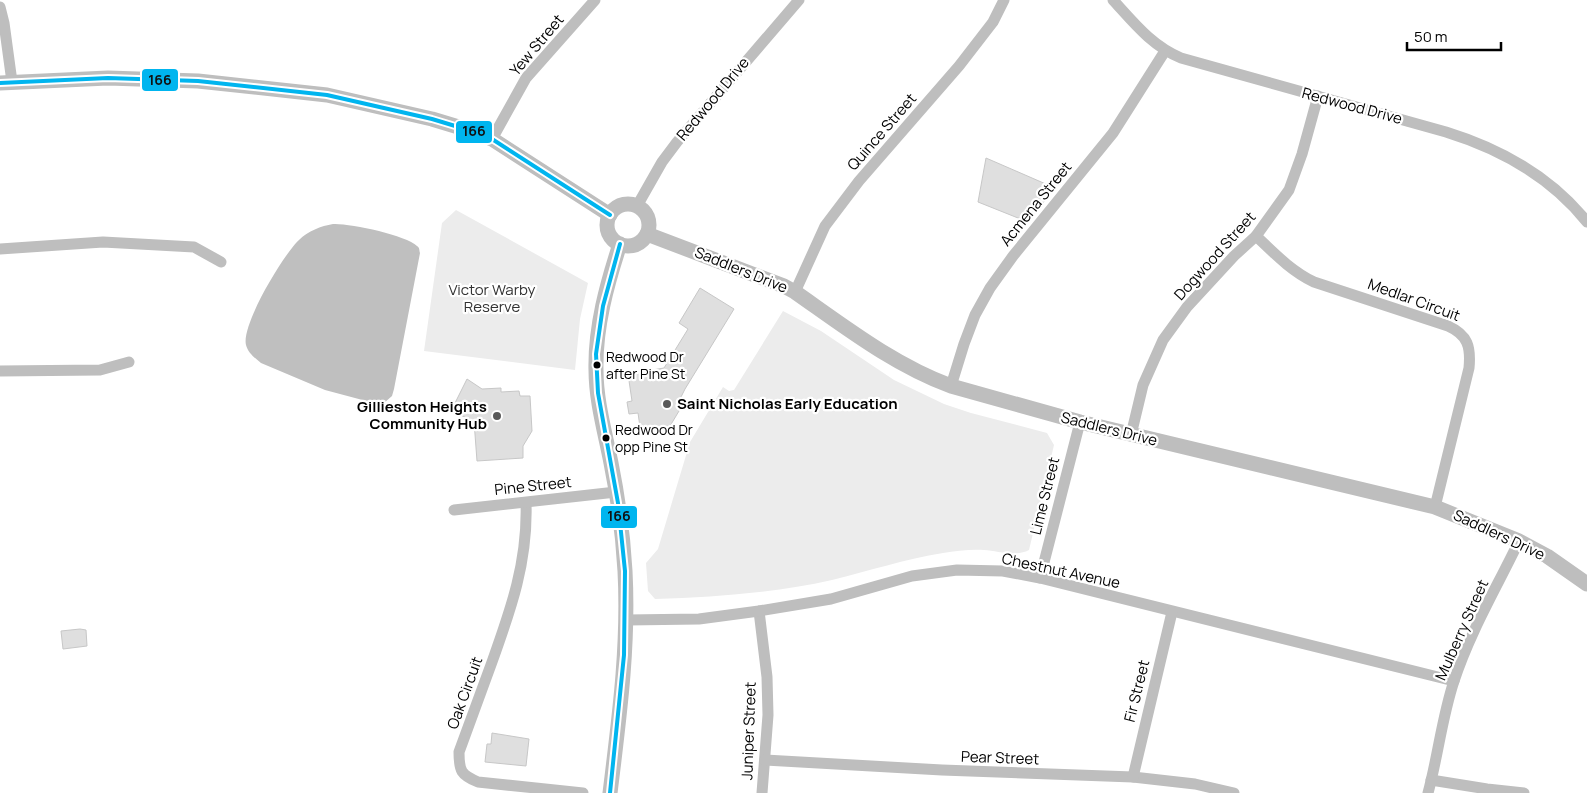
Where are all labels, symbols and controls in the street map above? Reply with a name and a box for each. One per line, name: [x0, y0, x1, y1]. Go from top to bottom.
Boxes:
street label: Yew Street: [505, 10, 569, 80]
scale bar: [1407, 20, 1501, 52]
text: 50 m: [1414, 26, 1448, 47]
street label: Redwood Drive: [671, 52, 754, 145]
line badge: 166: [141, 68, 179, 92]
text: 166: [148, 70, 172, 89]
street label: Redwood Drive: [1300, 82, 1405, 129]
street label: Quince Street: [842, 89, 921, 175]
line badge: 166: [455, 120, 493, 144]
text: 166: [462, 121, 486, 140]
street label: Acmena Street: [995, 157, 1076, 250]
street label: Dogwood Street: [1169, 207, 1260, 305]
street label: Saddlers Drive: [692, 241, 791, 298]
street label: Medlar Circuit: [1365, 273, 1463, 326]
park label: Victor Warby Reserve: [448, 279, 536, 317]
place label: Redwood Dr after Pine St: [606, 347, 686, 383]
marker: Redwood Dr after Pine St: [592, 360, 602, 370]
place label: Saint Nicholas Early Education: [677, 393, 898, 414]
place label: Gillieston Heights Community Hub: [357, 396, 487, 434]
marker: Saint Nicholas Early Education: [661, 398, 673, 410]
street label: Saddlers Drive: [1059, 406, 1160, 451]
marker: Gillieston Heights Community Hub: [491, 410, 503, 422]
place label: Redwood Dr opp Pine St: [615, 420, 693, 456]
marker: Redwood Dr opp Pine St: [601, 433, 611, 443]
street label: Lime Street: [1025, 455, 1064, 537]
street label: Pine Street: [493, 471, 572, 500]
street label: Saddlers Drive: [1450, 504, 1549, 565]
line badge: 166: [600, 505, 638, 529]
text: 166: [607, 506, 631, 525]
street label: Chestnut Avenue: [1000, 548, 1122, 593]
street label: Mulberry Street: [1430, 576, 1493, 684]
street label: Oak Circuit: [442, 654, 487, 732]
street label: Fir Street: [1119, 658, 1154, 724]
street label: Juniper Street: [736, 681, 761, 781]
street label: Pear Street: [960, 746, 1040, 769]

